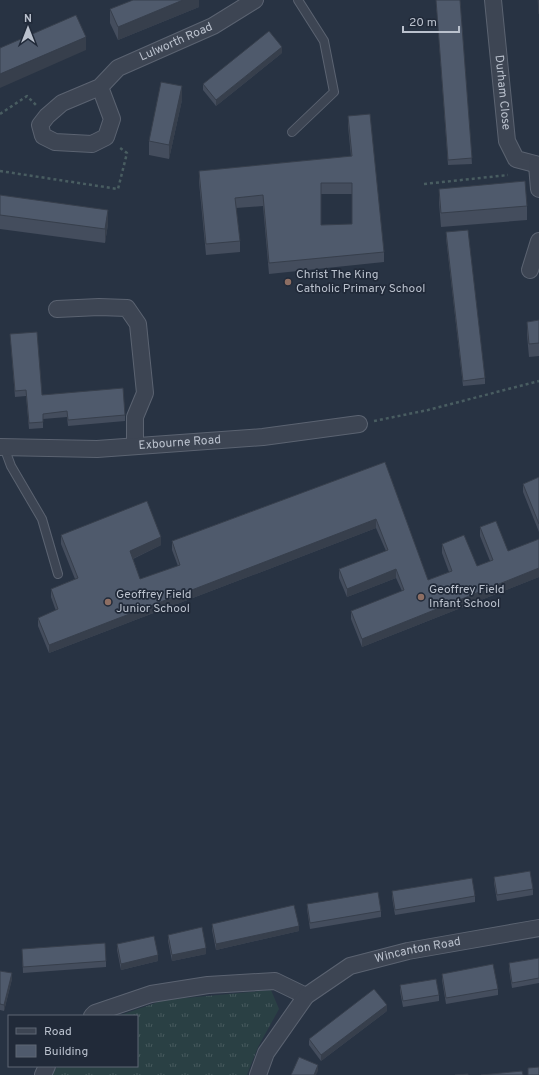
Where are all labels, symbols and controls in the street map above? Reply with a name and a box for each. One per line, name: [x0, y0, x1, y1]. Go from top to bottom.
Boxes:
north arrow: [8, 8, 48, 48]
scale bar: [403, 8, 459, 34]
text: N: [24, 12, 32, 26]
text: 20 m: [409, 15, 437, 31]
street label: Lulworth Road: [137, 19, 215, 65]
street label: Durham Close: [491, 54, 514, 131]
place label: Christ The King Catholic Primary School: [296, 267, 425, 297]
marker: Christ The King Catholic Primary School: [283, 277, 293, 287]
street label: Exbourne Road: [138, 432, 222, 454]
place label: Geoffrey Field Infant School: [429, 582, 505, 612]
place label: Geoffrey Field Junior School: [116, 587, 192, 617]
marker: Geoffrey Field Infant School: [416, 592, 426, 602]
marker: Geoffrey Field Junior School: [103, 597, 113, 607]
street label: Wincanton Road: [373, 934, 462, 967]
legend: [8, 1015, 138, 1067]
text: Road: [44, 1024, 72, 1040]
text: Building: [44, 1044, 88, 1060]

